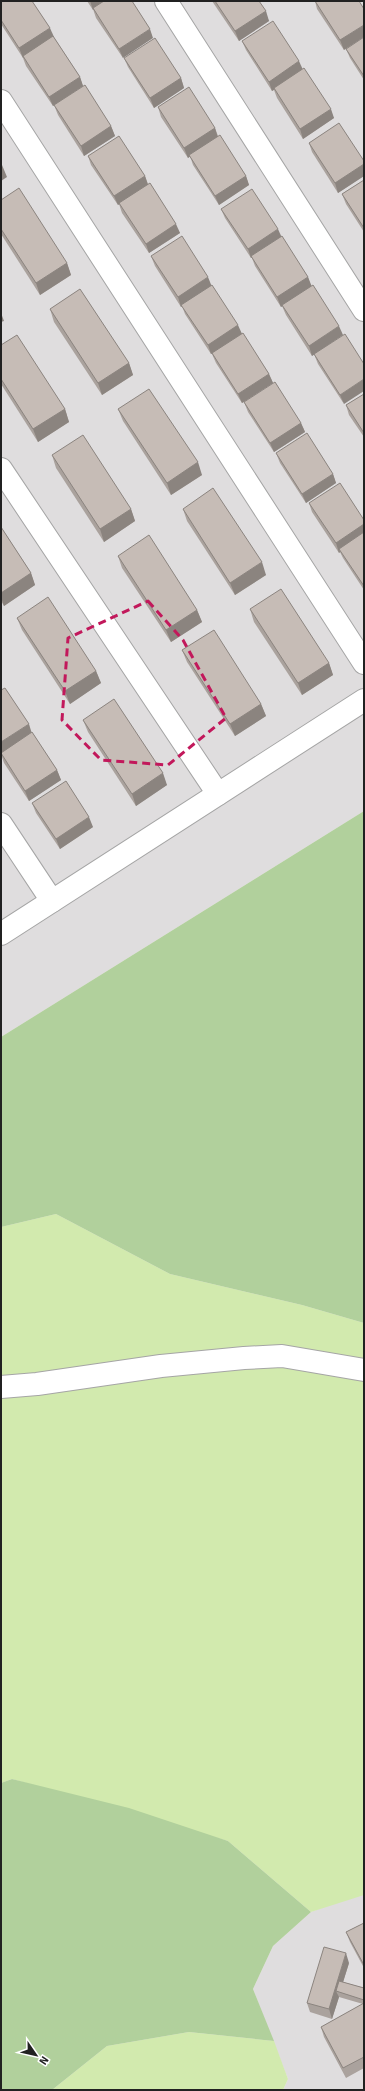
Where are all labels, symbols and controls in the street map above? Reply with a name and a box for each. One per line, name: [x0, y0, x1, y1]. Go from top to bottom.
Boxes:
north arrow: [16, 2035, 56, 2075]
text: N: [36, 2054, 51, 2067]

